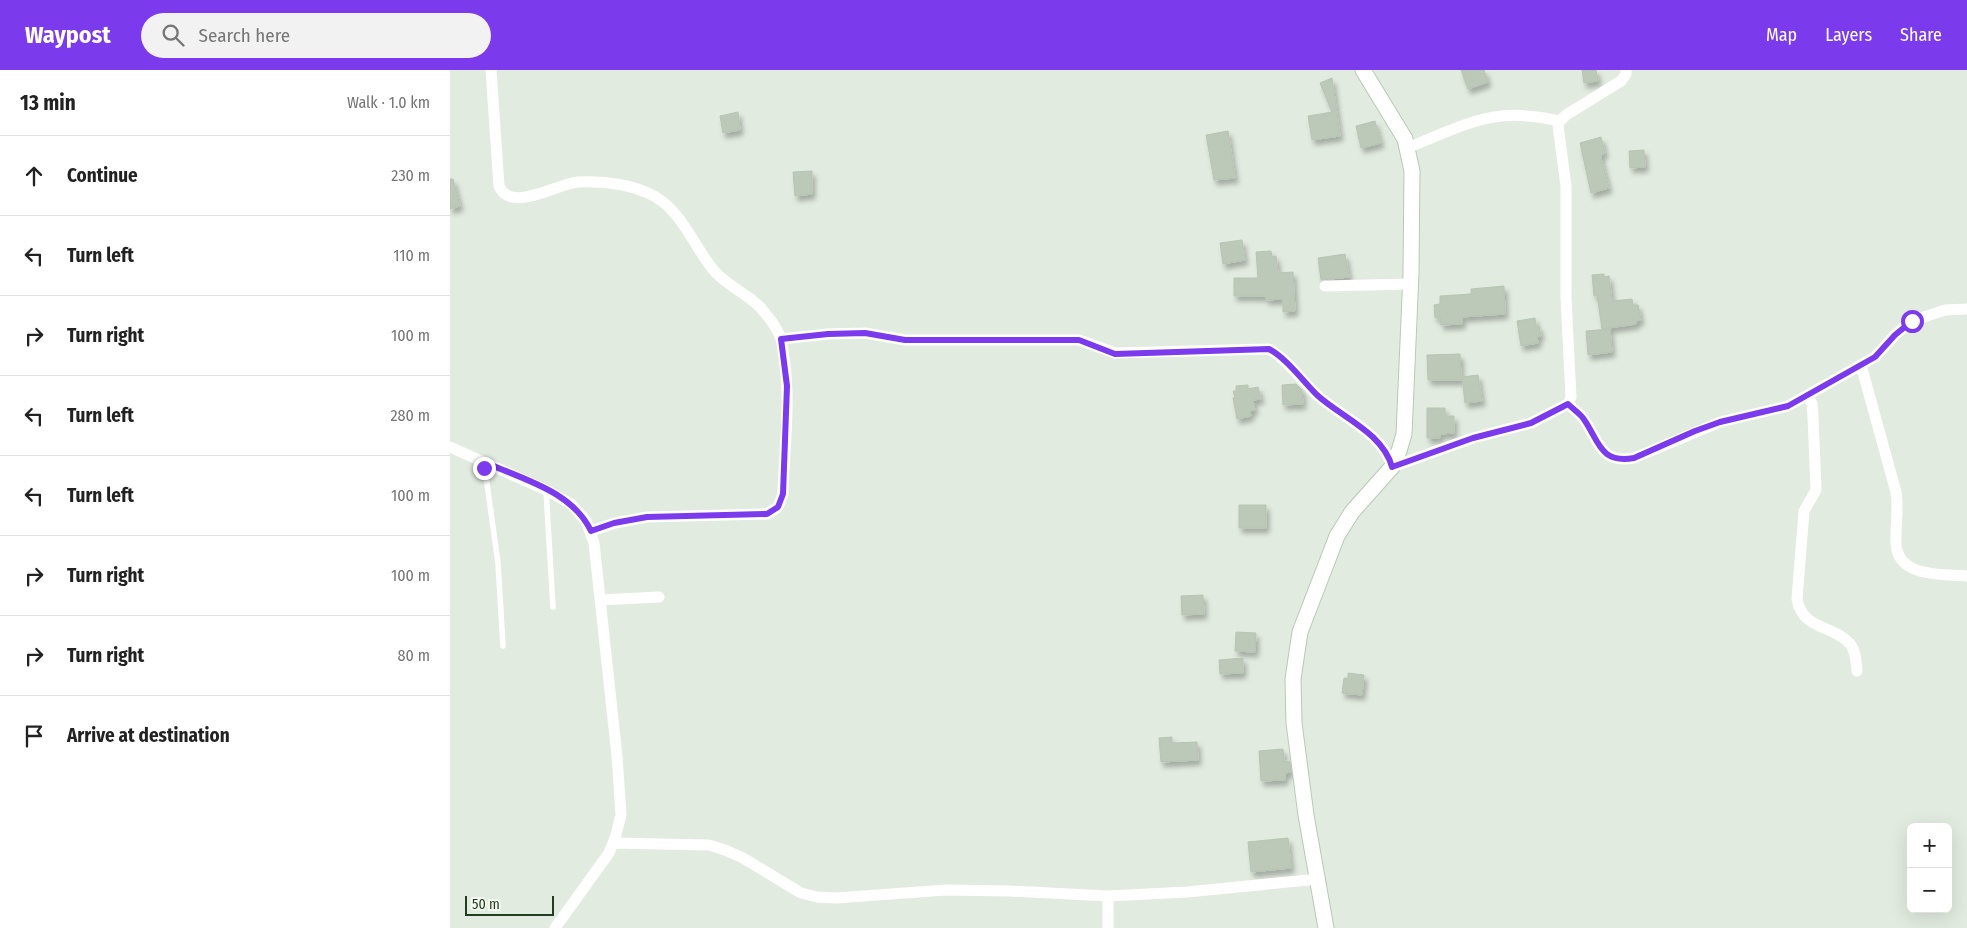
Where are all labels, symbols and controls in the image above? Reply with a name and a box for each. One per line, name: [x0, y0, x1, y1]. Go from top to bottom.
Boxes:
search box: [141, 13, 491, 58]
text: Waypost: [25, 21, 111, 49]
icon: search: [159, 21, 187, 49]
text: Search here: [199, 24, 290, 47]
text: Map: [1766, 24, 1797, 46]
text: Layers: [1825, 24, 1872, 46]
text: Share: [1900, 24, 1942, 46]
text: 13 min: [20, 90, 76, 116]
text: Walk · 1.0 km: [347, 93, 430, 112]
icon: ahead: [20, 162, 48, 190]
text: Continue: [67, 164, 138, 187]
text: 230 m: [391, 166, 430, 185]
icon: left: [20, 242, 48, 270]
text: Turn left: [67, 244, 134, 267]
text: 110 m: [393, 246, 430, 265]
route start: [1901, 310, 1924, 333]
icon: right: [20, 322, 48, 350]
text: Turn right: [67, 324, 144, 347]
text: 100 m: [391, 326, 430, 345]
icon: left: [20, 402, 48, 430]
text: Turn left: [67, 404, 134, 427]
text: 280 m: [391, 406, 430, 425]
route end: [473, 457, 496, 480]
icon: left: [20, 482, 48, 510]
text: Turn left: [67, 484, 134, 507]
text: 100 m: [391, 486, 430, 505]
icon: right: [20, 562, 48, 590]
text: Turn right: [67, 564, 144, 587]
text: 100 m: [391, 566, 430, 585]
icon: right: [20, 642, 48, 670]
text: Turn right: [67, 644, 144, 667]
text: 80 m: [398, 646, 430, 665]
icon: arrive: [20, 722, 48, 750]
text: Arrive at destination: [67, 724, 230, 747]
map controls: [1907, 823, 1952, 913]
button: +: [1907, 823, 1952, 868]
button: −: [1907, 868, 1952, 913]
scale bar: [465, 893, 554, 916]
text: 50 m: [472, 896, 500, 913]

